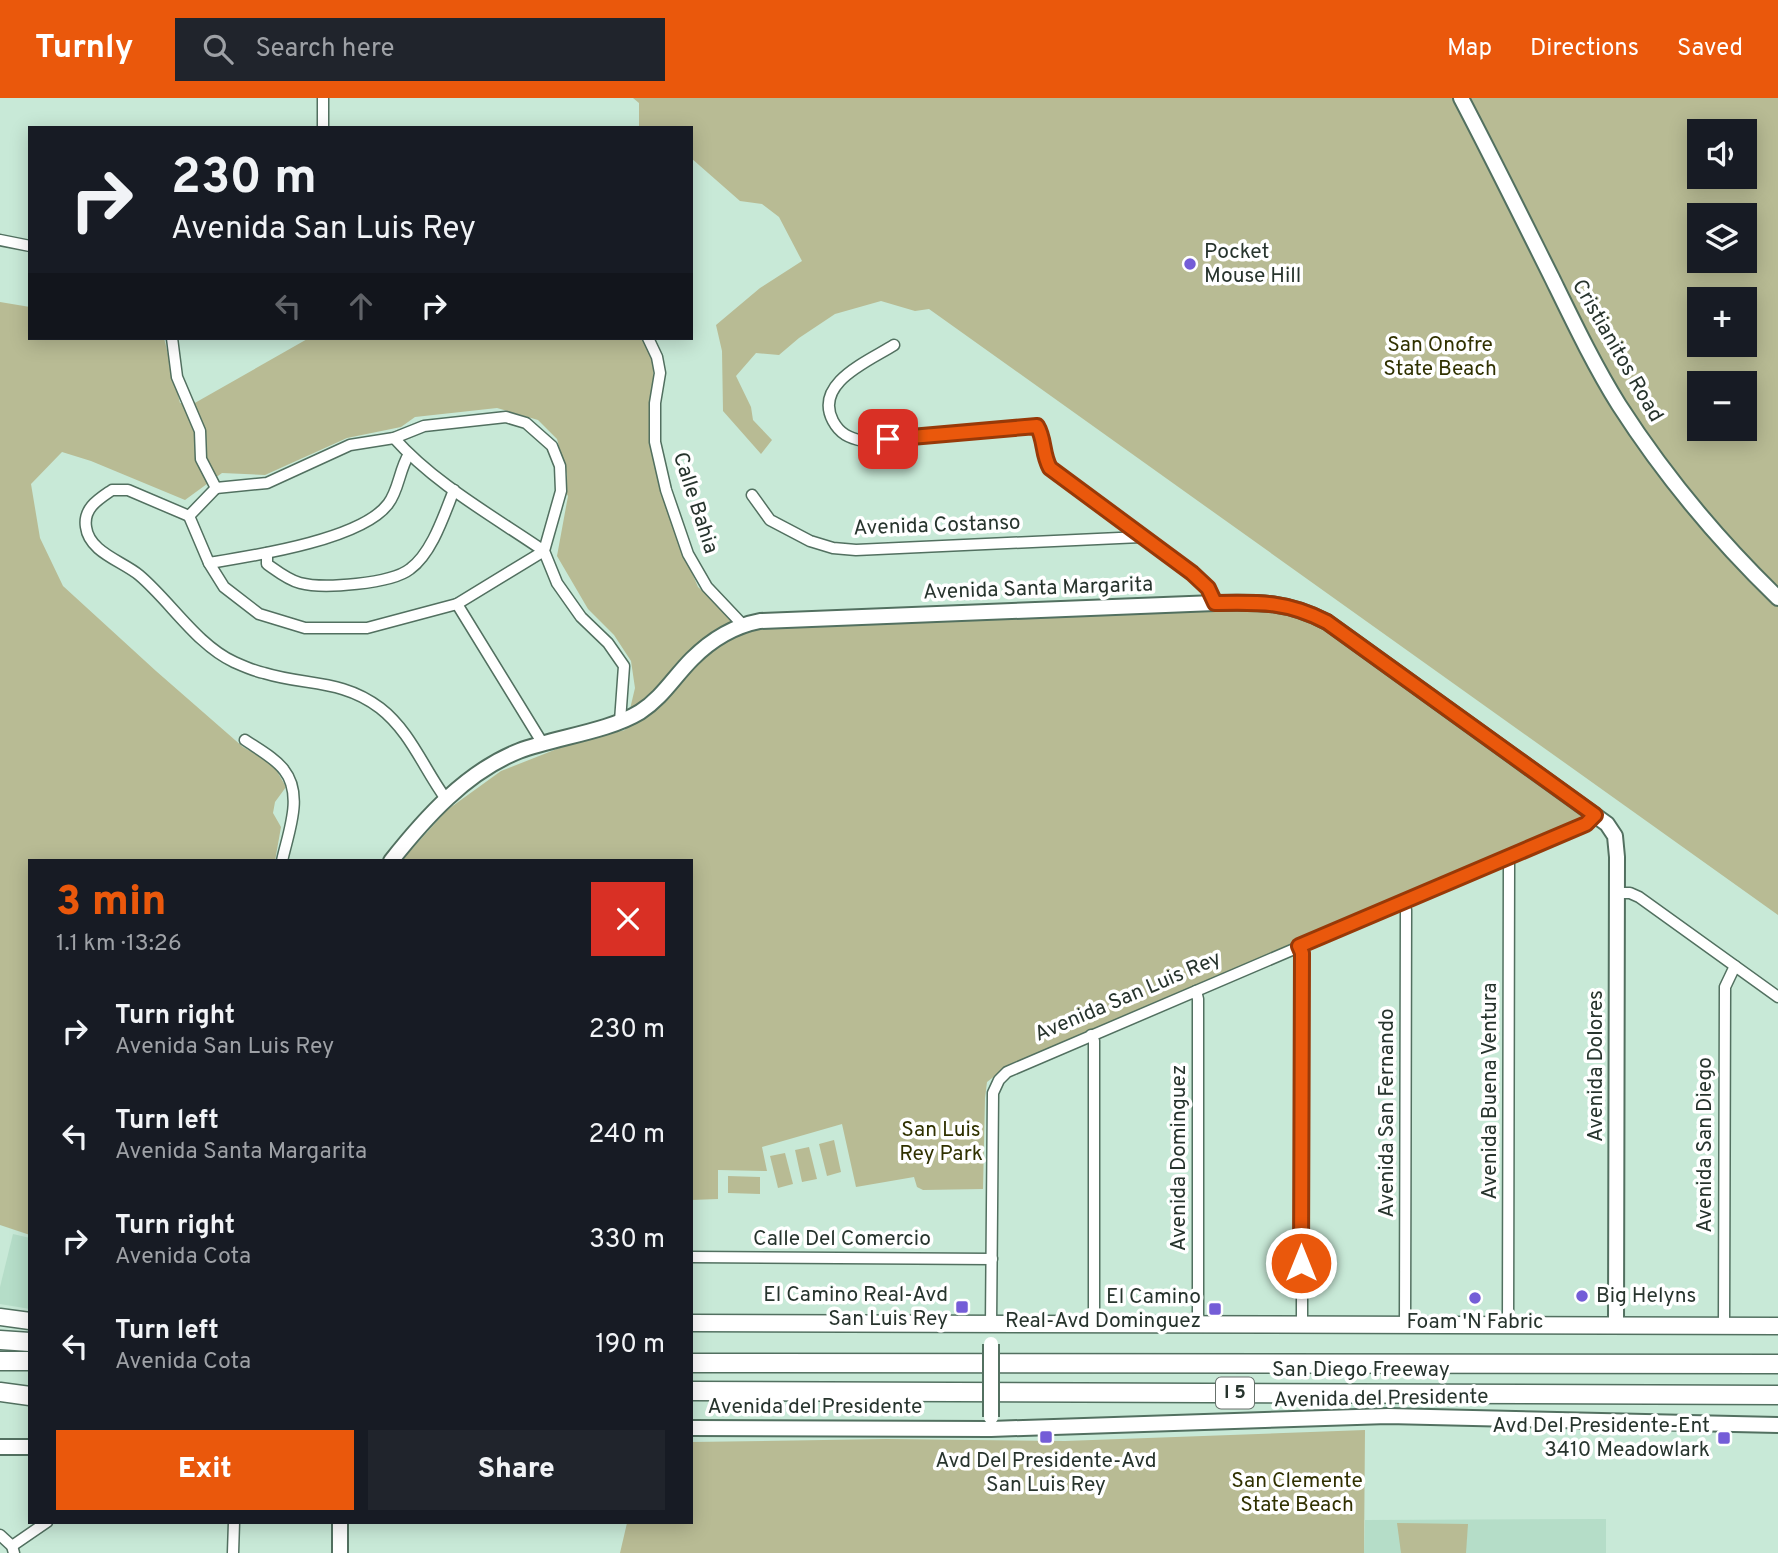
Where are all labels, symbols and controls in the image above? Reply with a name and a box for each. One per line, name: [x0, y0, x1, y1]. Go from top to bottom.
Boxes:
search box: [175, 18, 665, 81]
text: Turnly: [35, 28, 133, 70]
icon: search: [199, 30, 237, 68]
text: Search here: [255, 33, 394, 66]
text: Map: [1447, 34, 1492, 64]
text: Directions: [1530, 34, 1639, 64]
text: Saved: [1677, 34, 1743, 64]
map controls: [1687, 119, 1757, 441]
button: sound: [1687, 119, 1757, 189]
text: 230 m: [171, 149, 317, 211]
icon: right: [56, 154, 147, 245]
button: layers: [1687, 203, 1757, 273]
text: Avenida San Luis Rey: [171, 210, 476, 250]
place label: Pocket Mouse Hill: [1204, 239, 1301, 290]
marker: Pocket Mouse Hill: [1182, 256, 1198, 272]
street label: Cristianitos Road: [1565, 275, 1669, 427]
icon: left: [269, 287, 307, 325]
icon: ahead: [342, 287, 380, 325]
icon: right: [415, 287, 453, 325]
button: +: [1687, 287, 1757, 357]
park label: San Onofre State Beach: [1383, 332, 1497, 383]
button: −: [1687, 371, 1757, 441]
pin: [858, 409, 918, 469]
icon: arrive: [869, 420, 907, 458]
street label: Calle Bahia: [666, 449, 724, 557]
street label: Avenida Costanso: [853, 510, 1021, 542]
street label: Avenida Santa Margarita: [923, 571, 1153, 607]
text: 3 min: [56, 877, 167, 930]
button: close: [591, 882, 665, 956]
text: 1.1 km · 13:26: [56, 930, 182, 959]
street label: Avenida San Luis Rey: [1031, 945, 1225, 1049]
street label: Avenida Buena Ventura: [1477, 982, 1504, 1200]
street label: Avenida Dolores: [1583, 990, 1610, 1142]
text: Turn right: [115, 1000, 235, 1033]
street label: Avenida San Fernando: [1374, 1008, 1401, 1218]
icon: right: [56, 1012, 94, 1050]
text: 230 m: [589, 1014, 665, 1047]
text: Avenida San Luis Rey: [115, 1033, 334, 1062]
street label: Avenida San Diego: [1692, 1057, 1719, 1233]
street label: Avenida Dominguez: [1166, 1065, 1193, 1251]
text: Turn left: [115, 1105, 219, 1138]
icon: left: [56, 1117, 94, 1155]
park label: San Luis Rey Park: [899, 1117, 983, 1168]
text: 240 m: [588, 1119, 665, 1152]
text: Avenida Santa Margarita: [115, 1138, 367, 1167]
text: Turn right: [115, 1210, 235, 1243]
icon: right: [56, 1222, 94, 1260]
text: 330 m: [589, 1224, 665, 1257]
street label: Calle Del Comercio: [753, 1226, 931, 1253]
position arrow: [1264, 1226, 1338, 1300]
text: Avenida Cota: [115, 1243, 251, 1272]
place label: El Camino Real-Avd San Luis Rey: [763, 1282, 948, 1333]
place label: Big Helyns: [1596, 1283, 1696, 1310]
place label: El Camino Real-Avd Dominguez: [1005, 1284, 1201, 1335]
marker: Big Helyns: [1574, 1288, 1590, 1304]
marker: Foam 'N Fabric: [1467, 1290, 1483, 1306]
marker: El Camino Real-Avd San Luis Rey: [954, 1299, 970, 1315]
marker: El Camino Real-Avd Dominguez: [1207, 1301, 1223, 1317]
place label: Foam 'N Fabric: [1406, 1309, 1544, 1336]
text: Turn left: [115, 1315, 219, 1348]
icon: left: [56, 1327, 94, 1365]
text: 190 m: [595, 1329, 665, 1362]
text: Avenida Cota: [115, 1348, 251, 1377]
street label: San Diego Freeway: [1272, 1357, 1450, 1384]
road number: I 5: [1216, 1378, 1254, 1408]
street label: Avenida del Presidente: [1273, 1384, 1489, 1414]
street label: Avenida del Presidente: [708, 1394, 922, 1421]
place label: Avd Del Presidente-Ent 3410 Meadowlark: [1492, 1413, 1710, 1464]
marker: Avd Del Presidente-Avd San Luis Rey: [1038, 1429, 1054, 1445]
button: Exit: [56, 1430, 354, 1510]
button: Share: [368, 1430, 665, 1510]
marker: Avd Del Presidente-Ent 3410 Meadowlark: [1716, 1430, 1732, 1446]
place label: Avd Del Presidente-Avd San Luis Rey: [935, 1448, 1157, 1499]
park label: San Clemente State Beach: [1231, 1468, 1363, 1519]

